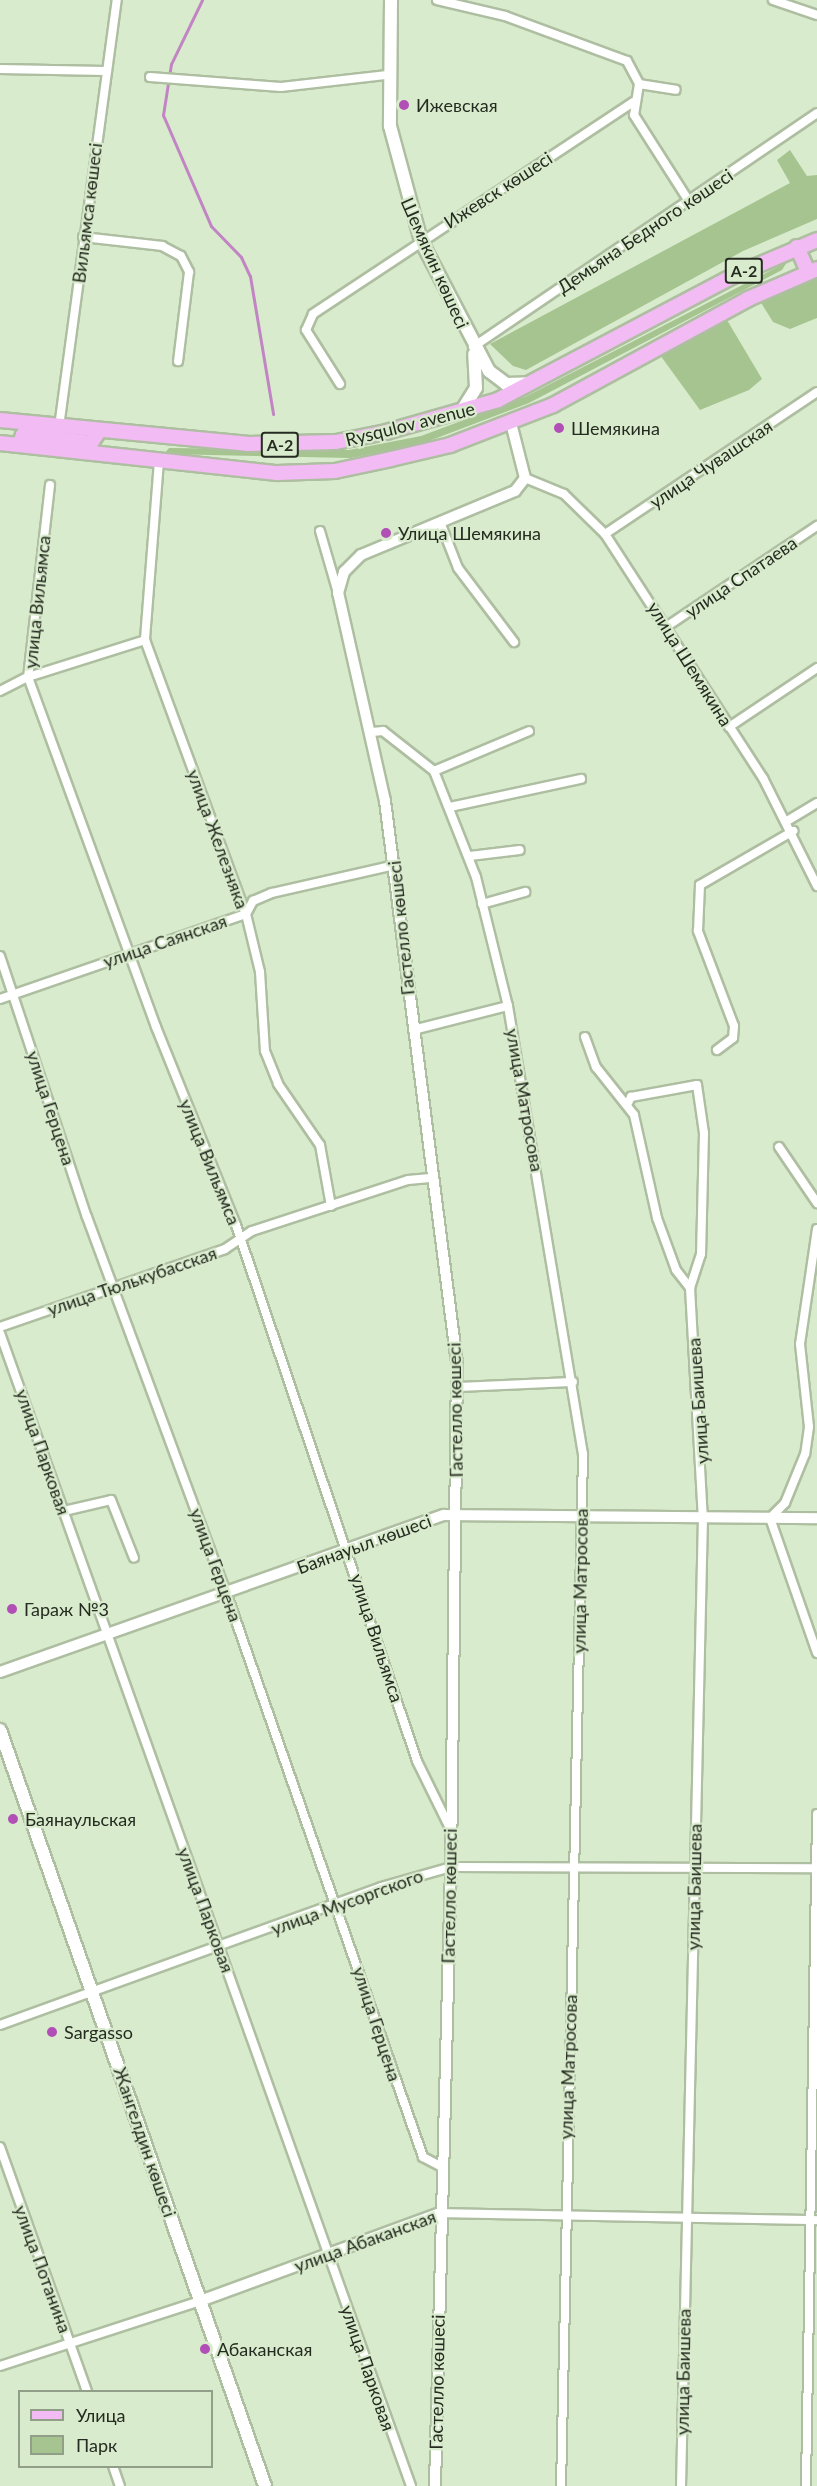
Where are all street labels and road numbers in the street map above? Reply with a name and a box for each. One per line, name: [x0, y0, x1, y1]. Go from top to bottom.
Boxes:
street label: Вильямса көшесі: [68, 142, 106, 284]
street label: Ижевск көшесі: [440, 147, 556, 233]
street label: Демьяна Бедного көшесі: [553, 164, 737, 298]
street label: Шемякин көшесі: [396, 194, 474, 332]
road number: A-2: [724, 258, 764, 284]
street label: Rysqulov avenue: [343, 397, 477, 451]
street label: улица Чувашская: [646, 415, 776, 513]
road number: A-2: [260, 432, 300, 458]
street label: улица Спатаева: [681, 532, 801, 622]
street label: улица Вильямса: [19, 534, 55, 670]
street label: улица Шемякина: [643, 598, 737, 730]
street label: улица Железняка: [183, 766, 253, 912]
street label: Гастелло көшесі: [383, 860, 419, 996]
street label: улица Саянская: [100, 910, 230, 972]
street label: улица Матросова: [502, 1027, 548, 1173]
street label: улица Герцена: [22, 1048, 80, 1168]
street label: улица Вильямса: [175, 1096, 245, 1228]
street label: улица Тюлькубасская: [45, 1242, 219, 1320]
street label: улица Баишева: [683, 1337, 713, 1465]
street label: Гастелло көшесі: [443, 1342, 467, 1478]
street label: улица Парковая: [11, 1386, 75, 1518]
street label: улица Герцена: [185, 1505, 247, 1625]
street label: улица Матросова: [568, 1508, 592, 1654]
street label: Баянауыл көшесі: [294, 1510, 434, 1578]
street label: улица Вильямса: [346, 1571, 408, 1705]
street label: улица Баишева: [682, 1824, 706, 1950]
street label: Гастелло көшесі: [437, 1828, 461, 1964]
street label: улица Парковая: [173, 1844, 239, 1976]
street label: улица Мусоргского: [268, 1864, 426, 1940]
street label: улица Герцена: [348, 1964, 406, 2084]
street label: улица Матросова: [555, 1994, 581, 2140]
street label: Жангелдин көшесі: [109, 2064, 181, 2220]
street label: улица Потанина: [10, 2202, 76, 2336]
street label: улица Абаканская: [291, 2205, 439, 2277]
street label: улица Парковая: [336, 2302, 400, 2434]
street label: улица Баишева: [671, 2309, 695, 2435]
street label: Гастелло көшесі: [425, 2314, 449, 2450]

